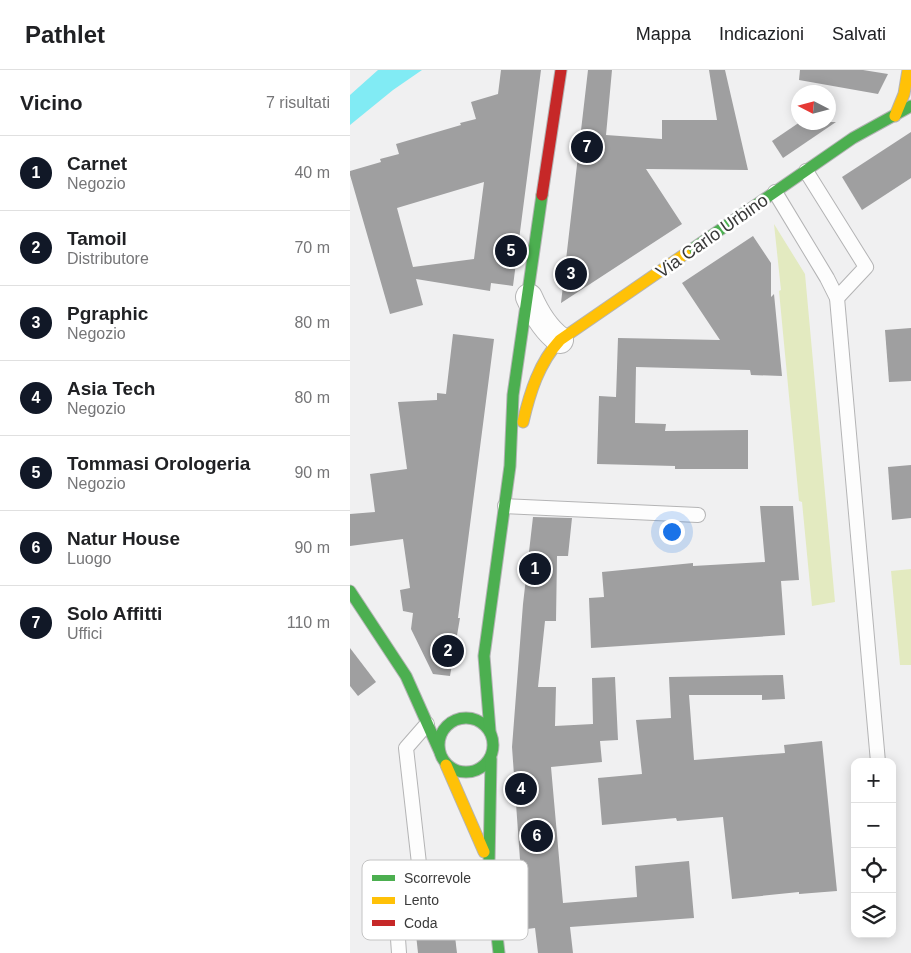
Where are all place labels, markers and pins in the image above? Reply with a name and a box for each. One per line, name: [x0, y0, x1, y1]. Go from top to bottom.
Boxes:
pin: 7: [571, 128, 603, 166]
pin: 5: [495, 232, 527, 270]
pin: 3: [555, 255, 587, 293]
pin: 1: [519, 550, 551, 588]
pin: 2: [432, 632, 464, 670]
pin: 4: [505, 770, 537, 808]
pin: 6: [521, 817, 553, 855]

